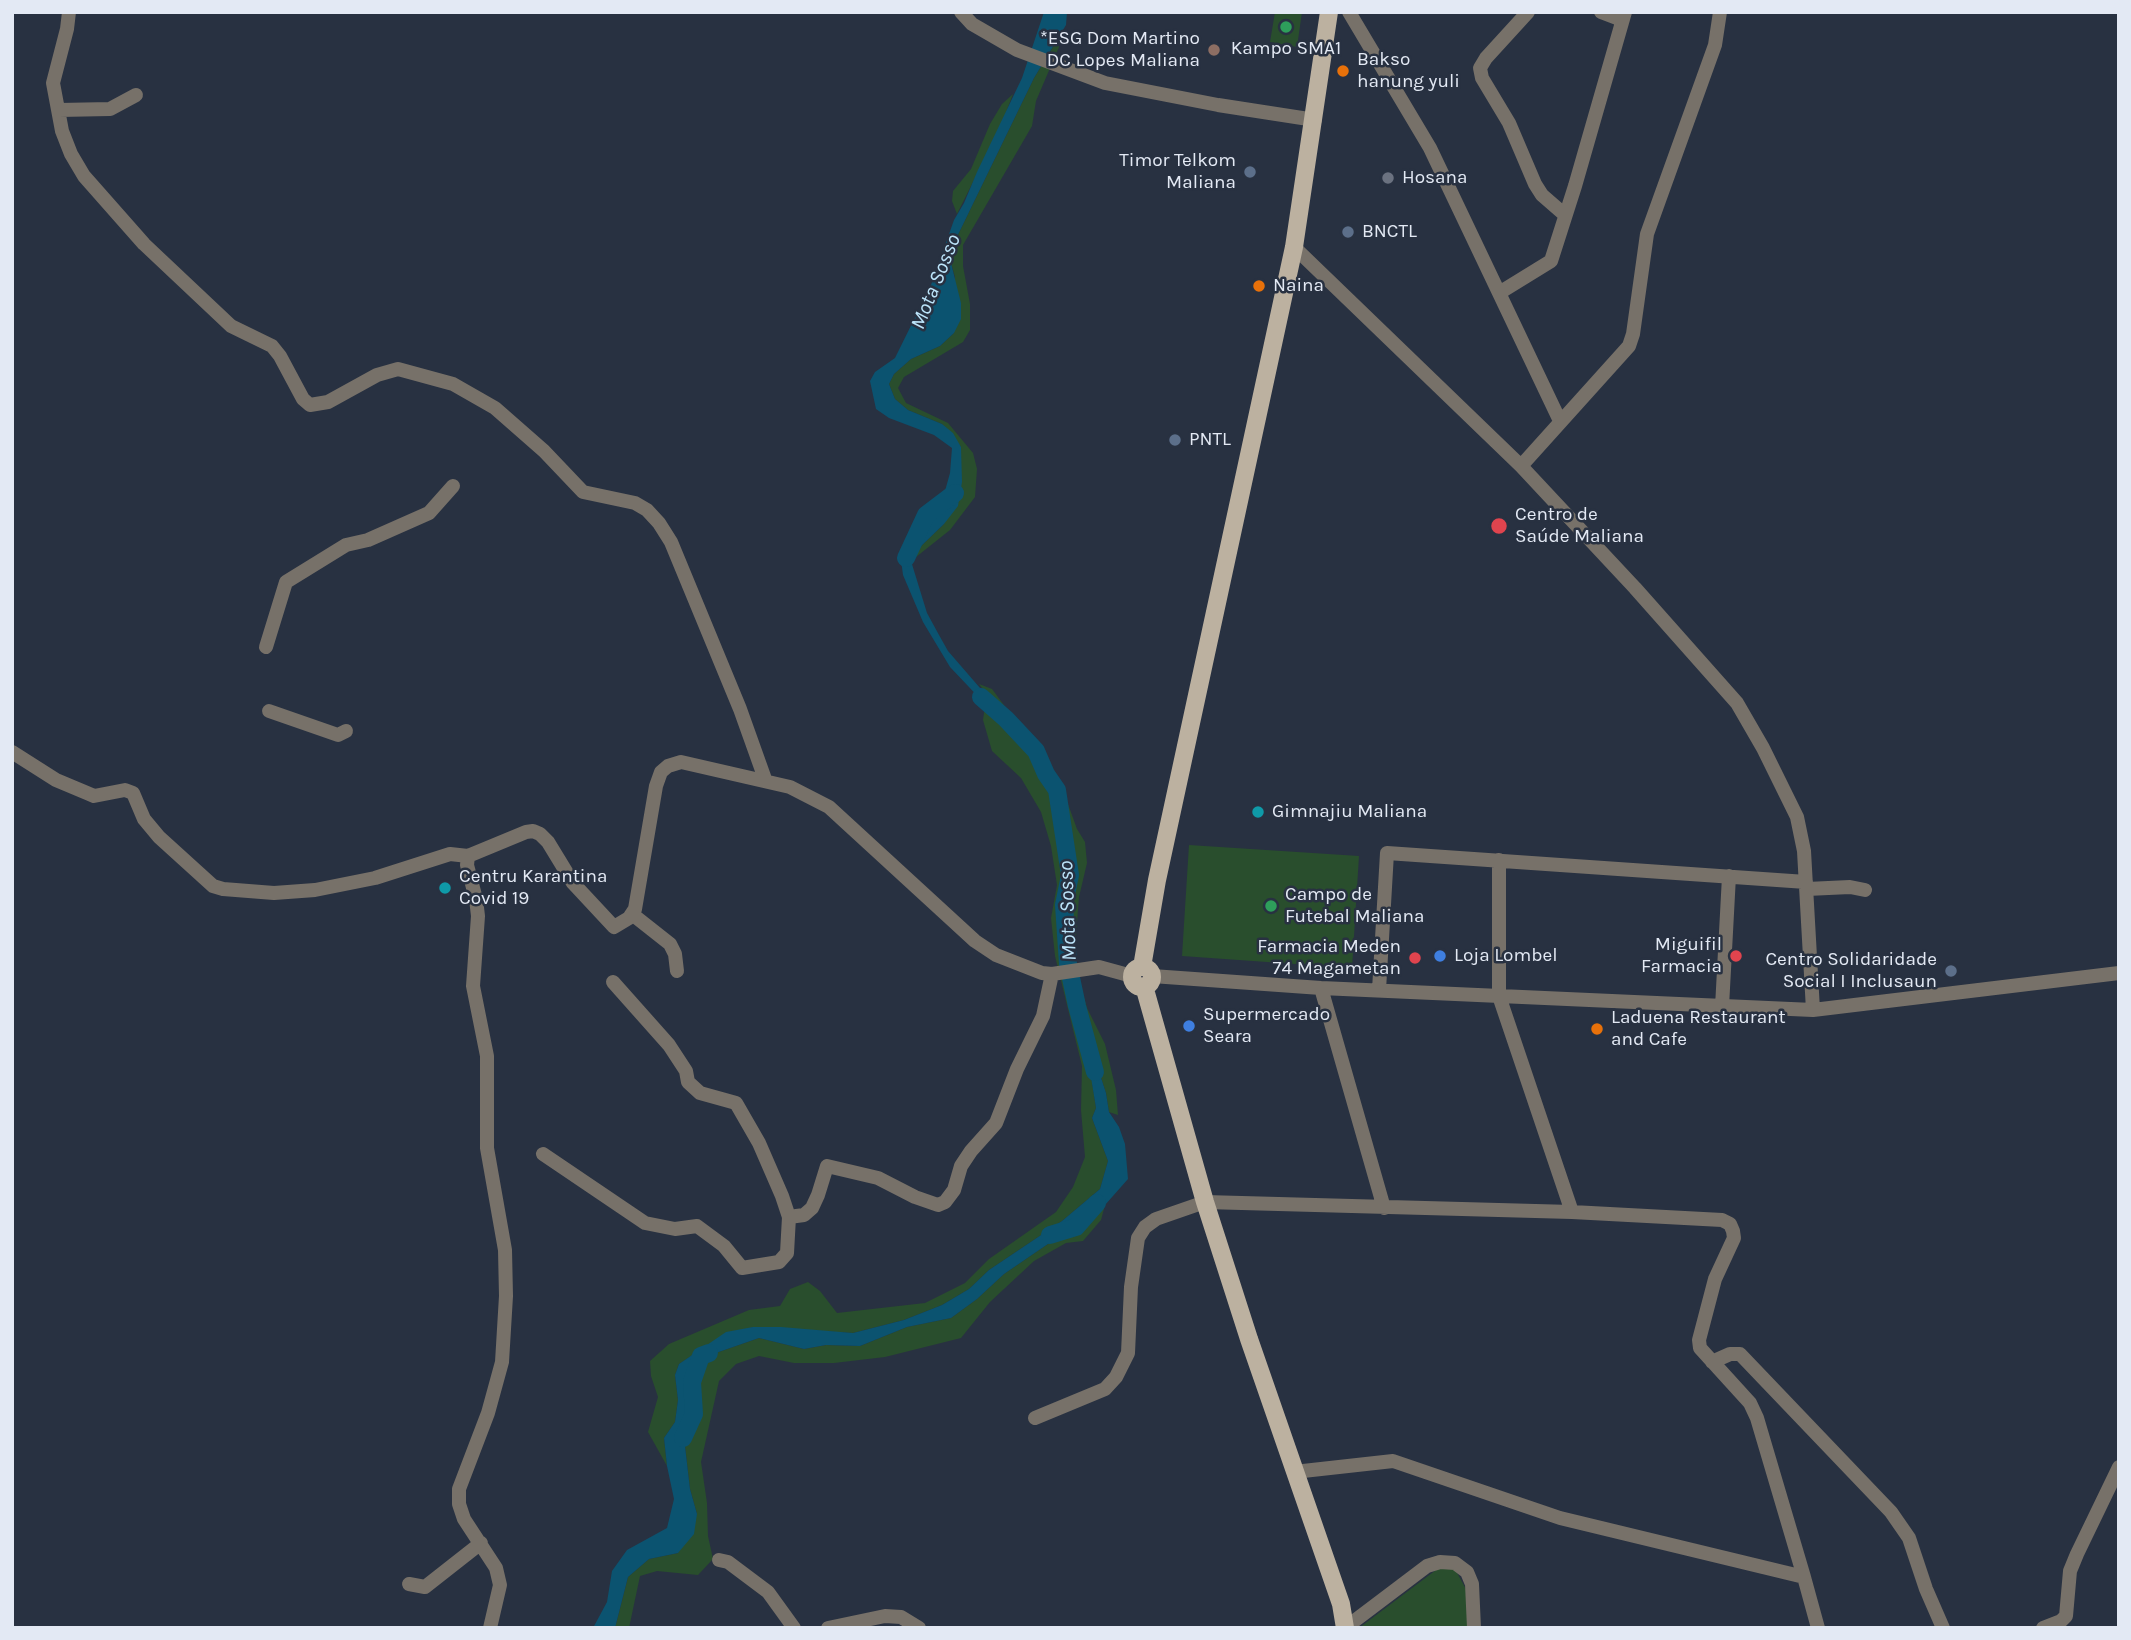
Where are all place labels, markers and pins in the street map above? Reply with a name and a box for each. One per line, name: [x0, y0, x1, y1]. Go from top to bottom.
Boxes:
marker: Kampo SMA1: [1278, 19, 1294, 35]
place label: *ESG Dom Martino DC Lopes Maliana: [1040, 28, 1200, 72]
place label: Kampo SMA1: [1231, 38, 1341, 60]
marker: *ESG Dom Martino DC Lopes Maliana: [1206, 42, 1222, 58]
place label: Bakso hanung yuli: [1357, 49, 1460, 93]
marker: Bakso hanung yuli: [1335, 63, 1351, 79]
place label: Timor Telkom Maliana: [1119, 150, 1236, 194]
marker: Timor Telkom Maliana: [1242, 164, 1258, 180]
place label: Hosana: [1402, 167, 1467, 189]
marker: Hosana: [1380, 170, 1396, 186]
place label: BNCTL: [1362, 221, 1417, 243]
marker: BNCTL: [1340, 224, 1356, 240]
place label: Naina: [1273, 275, 1324, 297]
marker: Naina: [1251, 278, 1267, 294]
place label: PNTL: [1189, 429, 1231, 451]
marker: PNTL: [1167, 432, 1183, 448]
place label: Centro de Saúde Maliana: [1515, 504, 1644, 548]
marker: Centro de Saúde Maliana: [1489, 516, 1509, 536]
place label: Gimnajiu Maliana: [1272, 801, 1427, 823]
marker: Gimnajiu Maliana: [1250, 804, 1266, 820]
place label: Centru Karantina Covid 19: [459, 866, 607, 910]
marker: Centru Karantina Covid 19: [437, 880, 453, 896]
place label: Campo de Futebal Maliana: [1285, 884, 1424, 928]
marker: Campo de Futebal Maliana: [1263, 898, 1279, 914]
place label: Miguifil Farmacia: [1641, 934, 1722, 978]
place label: Farmacia Meden 74 Magametan: [1257, 936, 1401, 980]
place label: Loja Lombel: [1454, 945, 1558, 967]
marker: Loja Lombel: [1432, 948, 1448, 964]
marker: Miguifil Farmacia: [1728, 948, 1744, 964]
place label: Centro Solidaridade Social I Inclusaun: [1765, 949, 1937, 993]
marker: Farmacia Meden 74 Magametan: [1407, 950, 1423, 966]
marker: Centro Solidaridade Social I Inclusaun: [1943, 963, 1959, 979]
place label: Supermercado Seara: [1203, 1004, 1330, 1048]
place label: Laduena Restaurant and Cafe: [1611, 1007, 1786, 1051]
marker: Supermercado Seara: [1181, 1018, 1197, 1034]
marker: Laduena Restaurant and Cafe: [1589, 1021, 1605, 1037]

